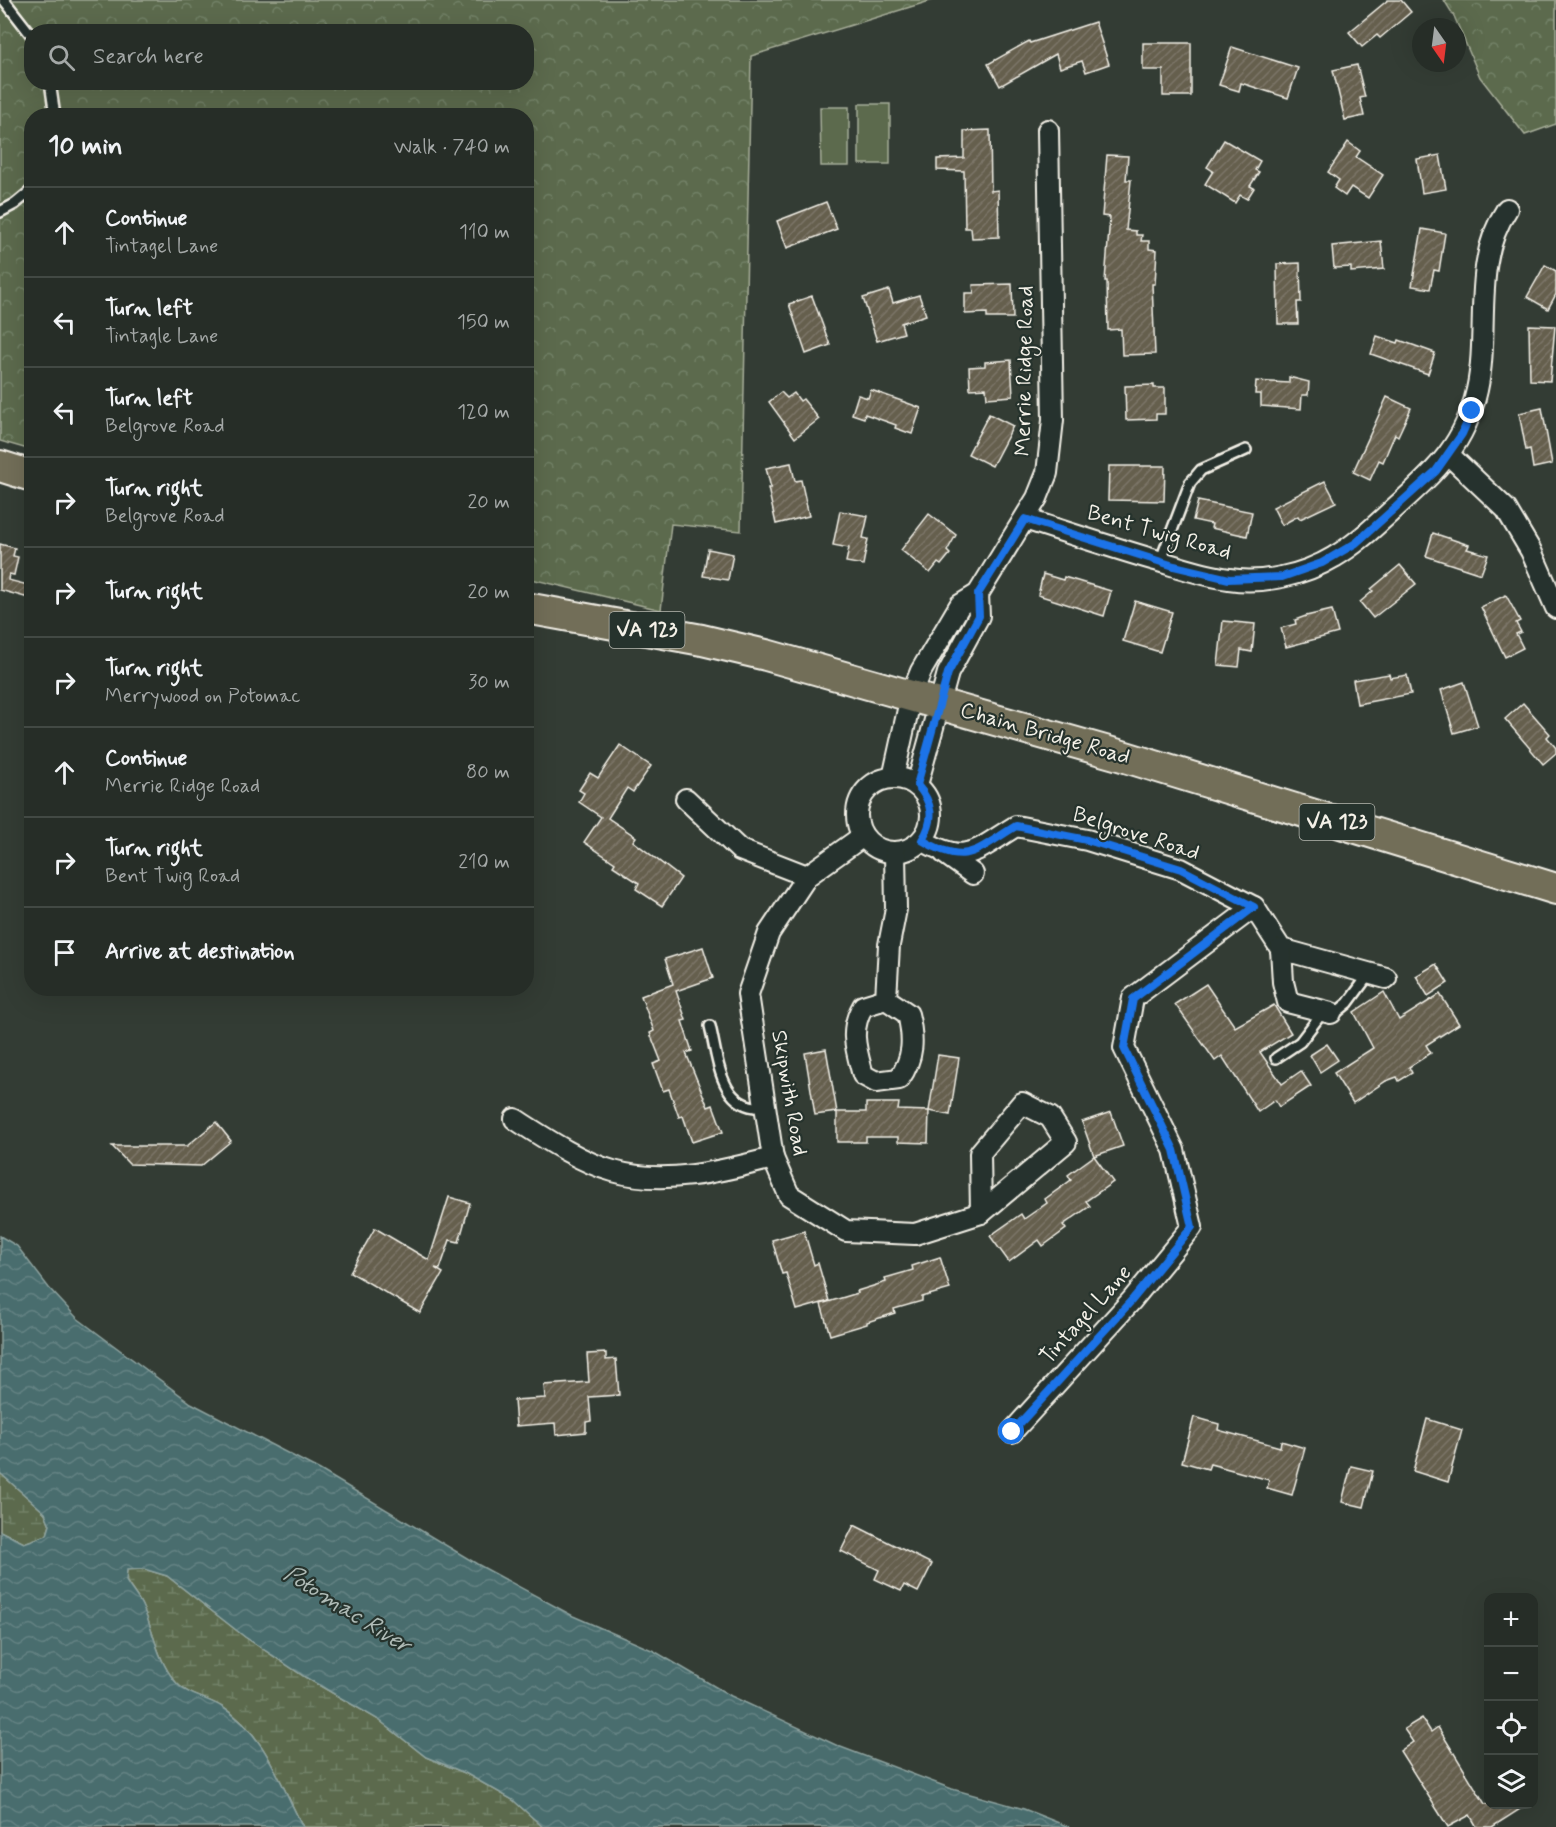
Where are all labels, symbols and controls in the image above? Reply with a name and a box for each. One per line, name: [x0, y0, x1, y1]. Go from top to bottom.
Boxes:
north arrow: [1412, 18, 1466, 72]
search box: [24, 24, 534, 90]
icon: search: [45, 41, 78, 74]
text: Search here: [93, 43, 204, 71]
text: 10 min: [48, 130, 123, 164]
text: Walk · 740 m: [394, 134, 510, 161]
text: Continue: [105, 205, 187, 233]
icon: ahead: [48, 216, 81, 249]
text: 110 m: [459, 219, 510, 246]
text: Tintagel Lane: [105, 233, 218, 260]
street label: Merrie Ridge Road: [1010, 285, 1043, 457]
text: Turn left: [105, 295, 193, 323]
icon: left: [48, 306, 81, 339]
text: 150 m: [457, 309, 510, 336]
text: Tintagle Lane: [105, 323, 218, 350]
text: Turn left: [105, 385, 193, 413]
icon: left: [48, 396, 81, 429]
route end: [1458, 397, 1484, 423]
text: 120 m: [457, 399, 510, 426]
text: Belgrove Road: [105, 413, 225, 440]
text: Turn right: [105, 475, 203, 503]
icon: right: [48, 486, 81, 519]
text: 20 m: [467, 489, 510, 516]
street label: Bent Twig Road: [1083, 499, 1234, 570]
text: Belgrove Road: [105, 503, 225, 530]
icon: right: [48, 576, 81, 609]
text: Turn right: [105, 578, 203, 606]
text: 20 m: [467, 579, 510, 606]
road number: VA 123: [610, 612, 684, 648]
text: Turn right: [105, 655, 203, 683]
icon: right: [48, 666, 81, 699]
text: 30 m: [468, 669, 510, 696]
text: Merrywood on Potomac: [105, 683, 300, 710]
street label: Chain Bridge Road: [957, 696, 1133, 773]
text: Continue: [105, 745, 187, 773]
icon: ahead: [48, 756, 81, 789]
text: 80 m: [466, 759, 510, 786]
text: Merrie Ridge Road: [105, 773, 260, 800]
street label: Belgrove Road: [1068, 800, 1203, 870]
road number: VA 123: [1300, 804, 1374, 840]
text: Turn right: [105, 835, 203, 863]
icon: right: [48, 846, 81, 879]
text: 210 m: [458, 849, 510, 876]
text: Bent Twig Road: [105, 863, 240, 890]
icon: arrive: [48, 936, 81, 969]
text: Arrive at destination: [105, 938, 295, 966]
street label: Skipwith Road: [764, 1028, 814, 1158]
street label: Tintagel Lane: [1034, 1259, 1139, 1371]
route start: [998, 1418, 1024, 1444]
water label: Potomac River: [278, 1559, 419, 1663]
map controls: [1484, 1593, 1538, 1809]
button: +: [1484, 1593, 1538, 1647]
button: −: [1484, 1647, 1538, 1701]
button: locate: [1484, 1701, 1538, 1755]
button: layers: [1484, 1755, 1538, 1809]

